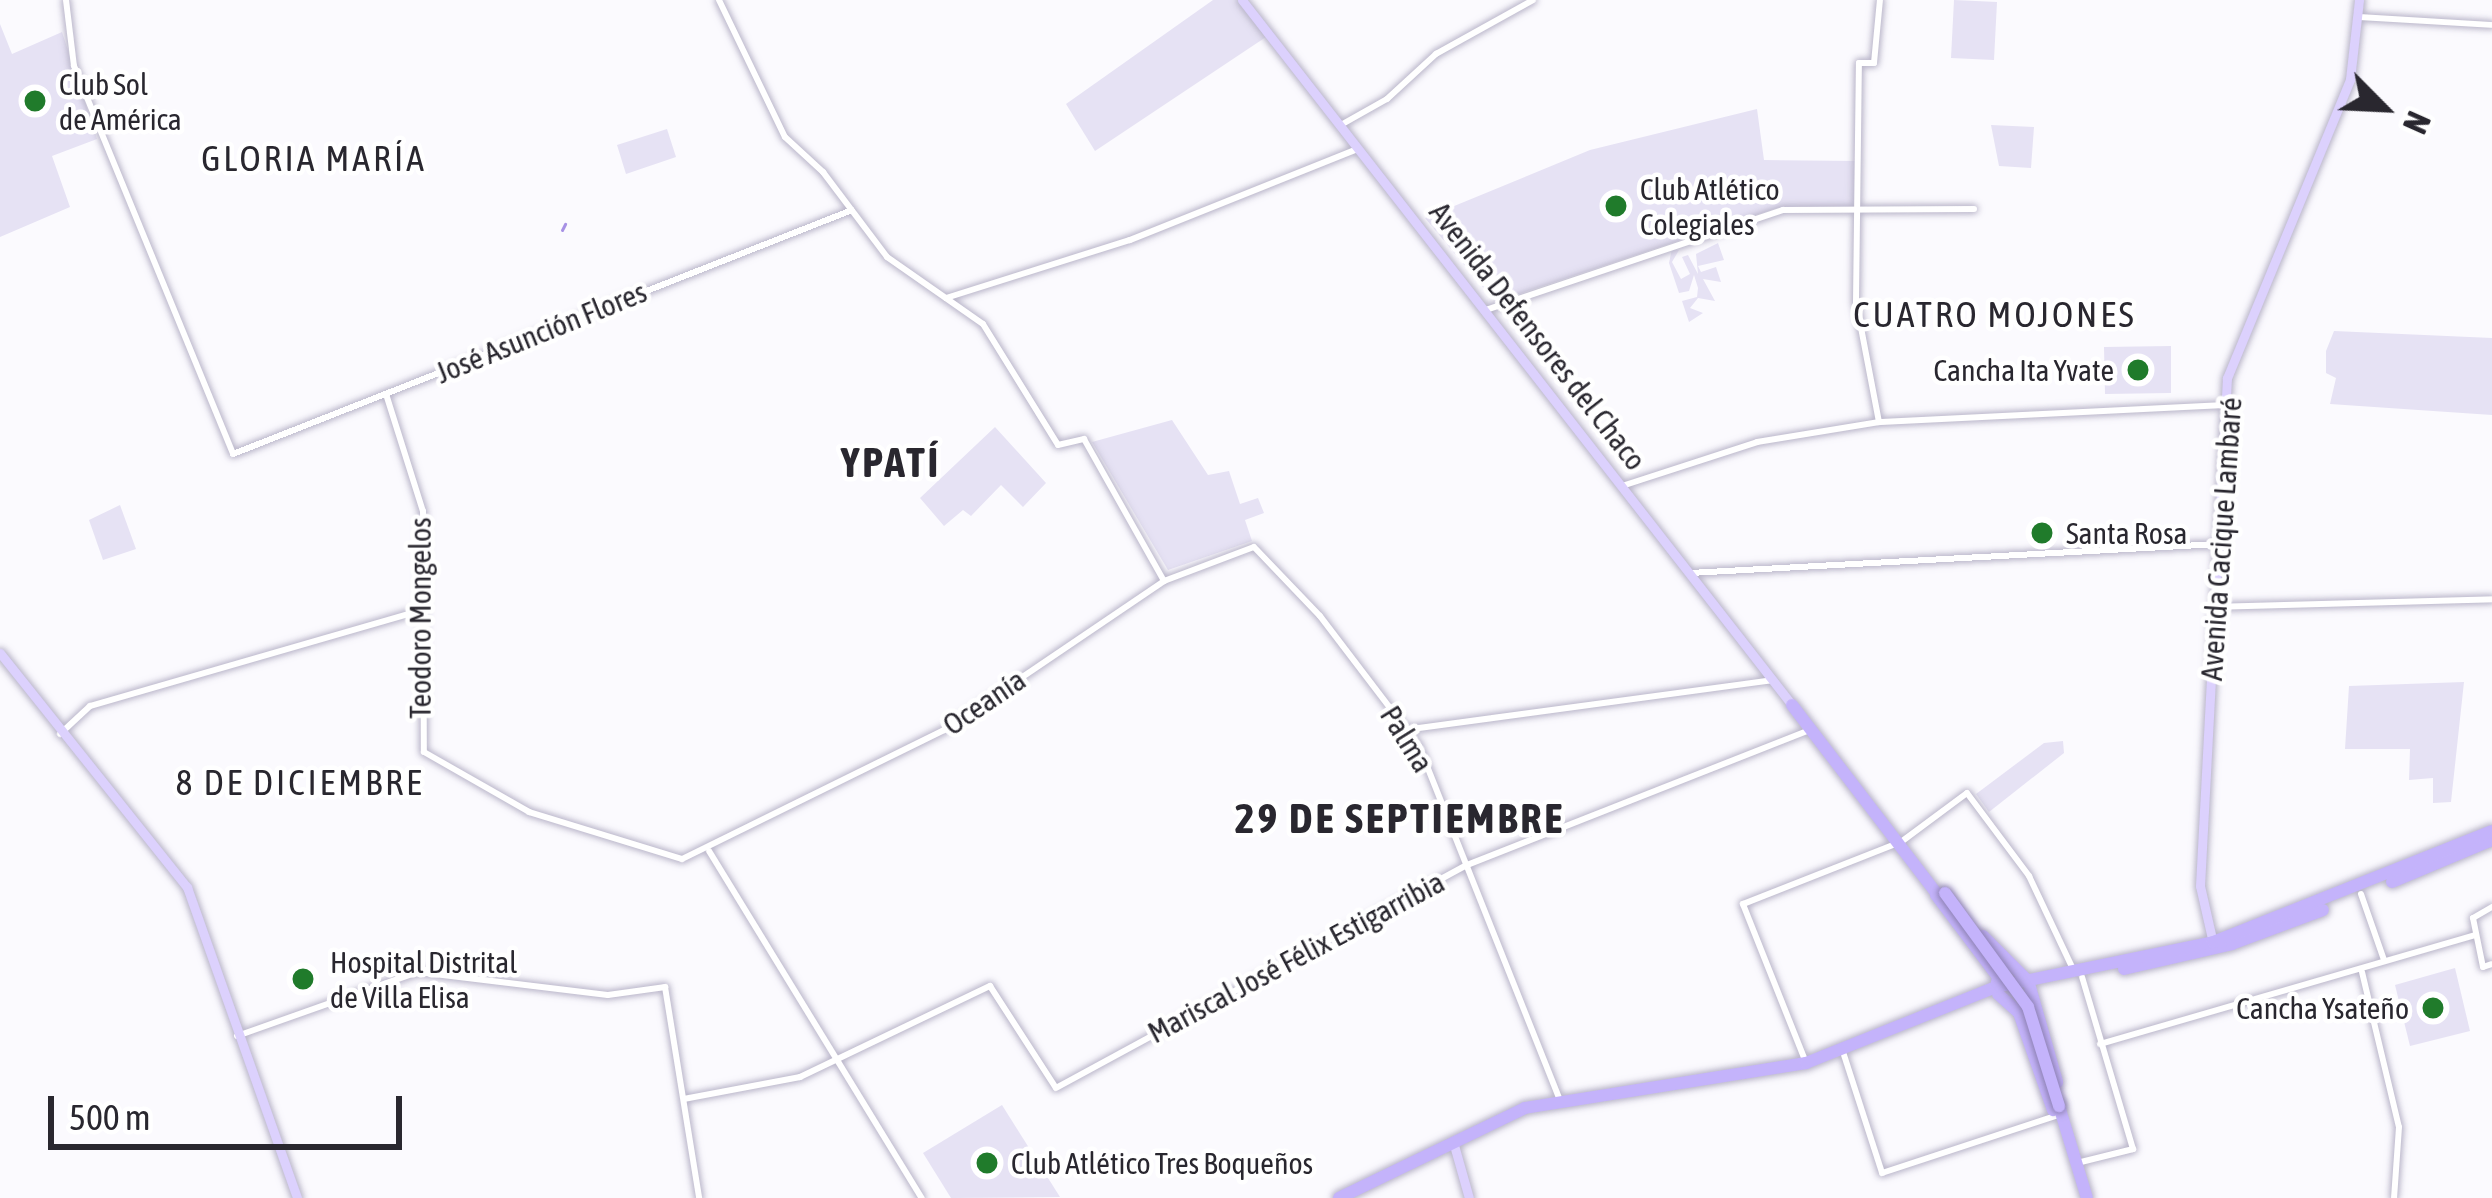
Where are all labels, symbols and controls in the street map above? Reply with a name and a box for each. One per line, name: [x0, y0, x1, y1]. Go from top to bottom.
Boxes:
north arrow: [2324, 48, 2444, 168]
place label: Club Sol de América: [59, 66, 182, 136]
marker: Club Sol de América: [22, 88, 48, 114]
text: N: [2396, 106, 2438, 139]
district label: GLORIA MARÍA: [201, 137, 427, 181]
place label: Club Atlético Colegiales: [1640, 171, 1780, 242]
marker: Club Atlético Colegiales: [1603, 193, 1629, 219]
street label: Avenida Defensores del Chaco: [1422, 195, 1654, 477]
street label: José Asunción Flores: [430, 273, 652, 391]
district label: CUATRO MOJONES: [1853, 293, 2137, 337]
place label: Cancha Ita Yvate: [1934, 352, 2114, 388]
marker: Cancha Ita Yvate: [2125, 357, 2151, 383]
street label: Avenida Cacique Lambaré: [2193, 396, 2249, 682]
district label: YPATÍ: [841, 437, 941, 487]
place label: Santa Rosa: [2066, 515, 2187, 551]
street label: Teodoro Mongelos: [402, 517, 438, 719]
marker: Santa Rosa: [2029, 520, 2055, 546]
street label: Oceanía: [936, 661, 1032, 743]
street label: Palma: [1373, 699, 1441, 779]
district label: 8 DE DICIEMBRE: [176, 761, 424, 805]
district label: 29 DE SEPTIEMBRE: [1235, 793, 1565, 843]
street label: Mariscal José Félix Estigarribia: [1142, 864, 1450, 1050]
place label: Hospital Distrital de Villa Elisa: [330, 944, 517, 1014]
marker: Hospital Distrital de Villa Elisa: [287, 963, 319, 995]
place label: Cancha Ysateño: [2236, 990, 2409, 1026]
marker: Cancha Ysateño: [2420, 995, 2446, 1021]
scale bar: [54, 1072, 408, 1146]
text: 500 m: [69, 1096, 151, 1138]
place label: Club Atlético Tres Boqueños: [1011, 1145, 1313, 1181]
marker: Club Atlético Tres Boqueños: [974, 1150, 1000, 1176]

